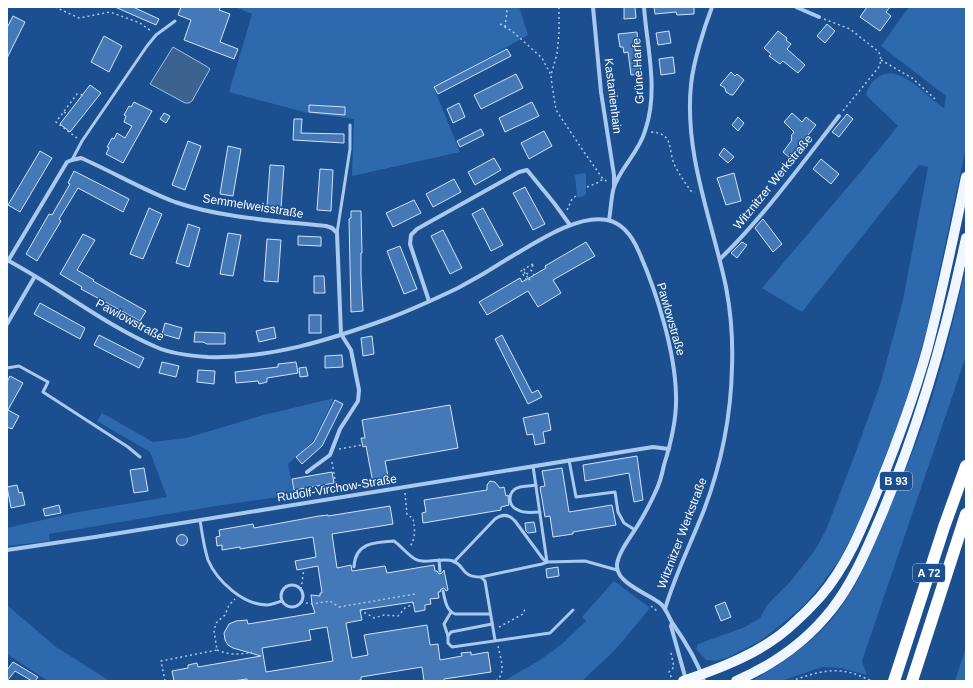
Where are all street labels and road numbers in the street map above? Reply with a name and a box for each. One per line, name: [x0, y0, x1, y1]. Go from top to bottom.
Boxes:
street label: Grüne Harfe: [629, 37, 647, 104]
street label: Kastanienhain: [601, 57, 625, 135]
street label: Witznitzer Werkstraße: [730, 132, 816, 232]
street label: Semmelweisstraße: [202, 191, 305, 221]
street label: Pawlowstraße: [654, 281, 688, 357]
street label: Pawlowstraße: [93, 296, 167, 344]
street label: Rudolf-Virchow-Straße: [276, 472, 398, 504]
road number: B 93: [880, 472, 912, 490]
street label: Witznitzer Werkstraße: [654, 475, 710, 590]
road number: A 72: [913, 564, 945, 582]

